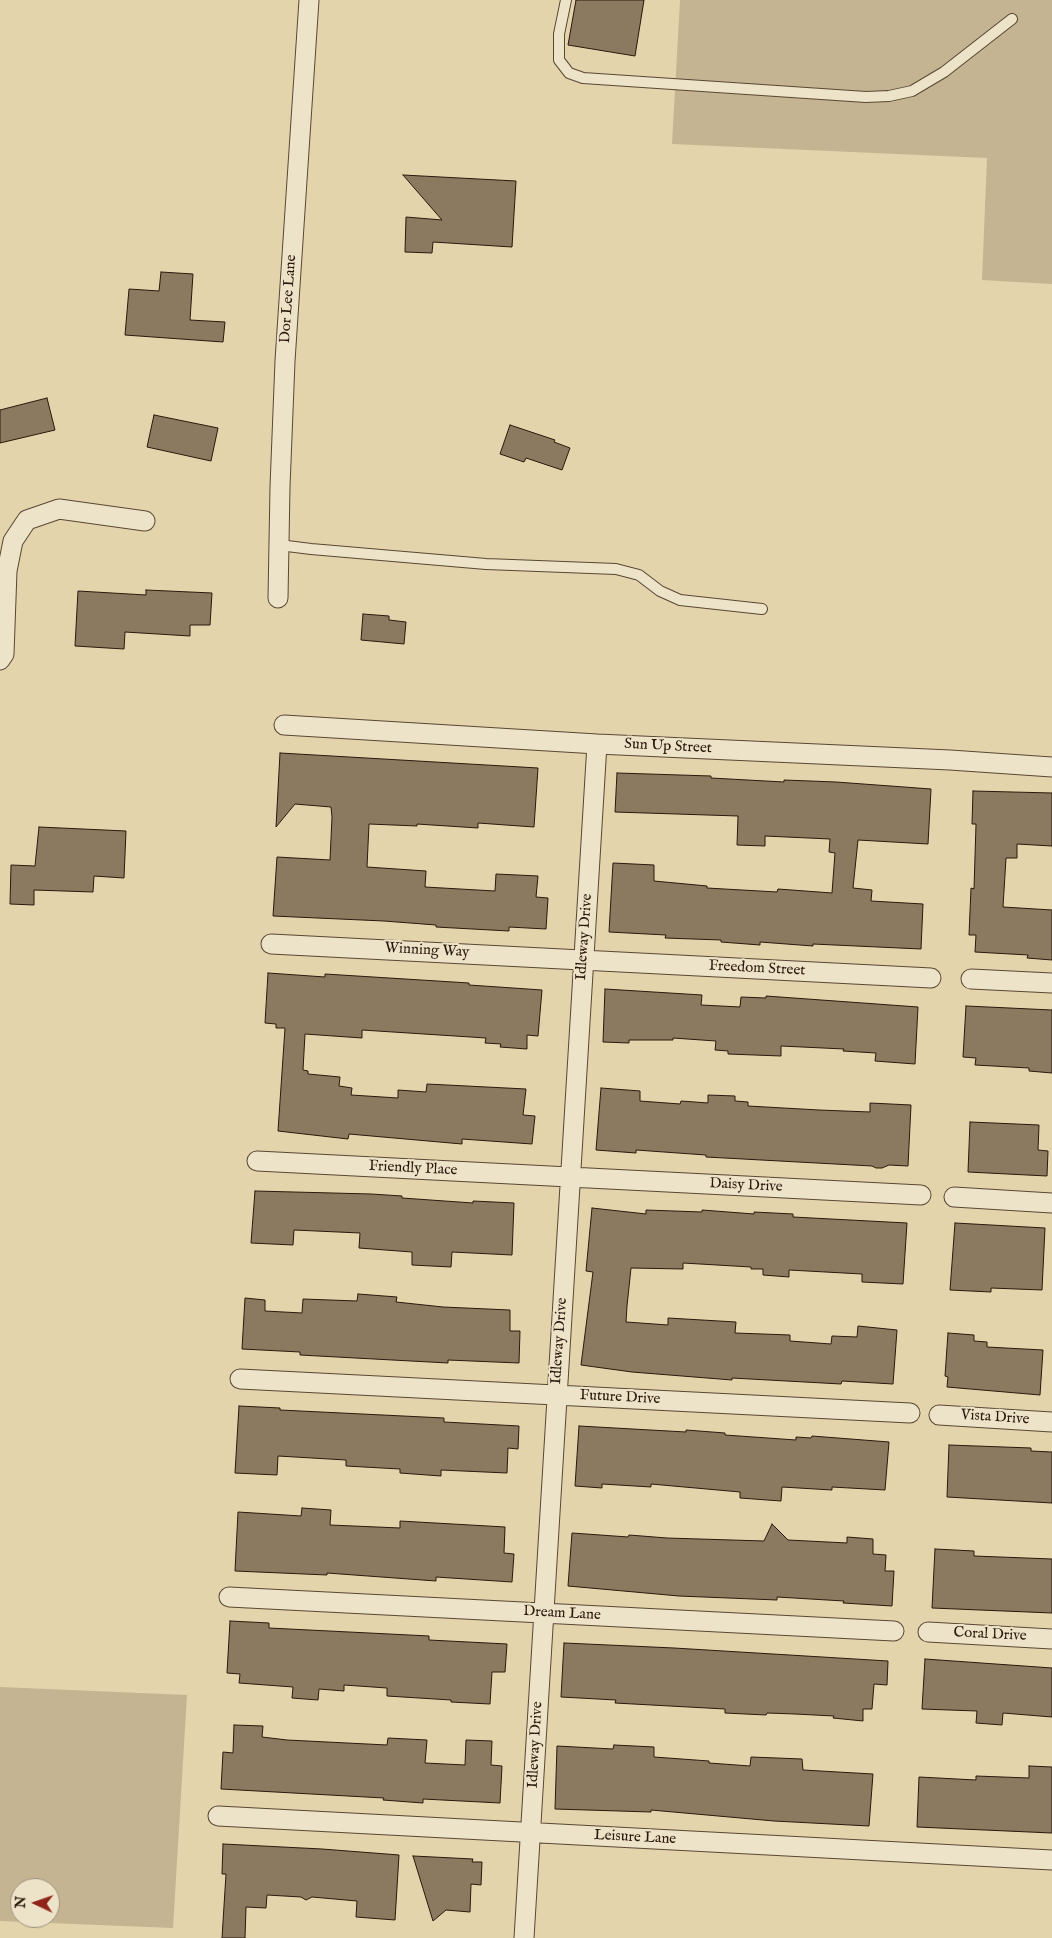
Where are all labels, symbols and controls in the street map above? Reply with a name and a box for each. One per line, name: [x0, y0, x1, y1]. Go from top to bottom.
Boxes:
street label: Dor Lee Lane: [277, 254, 301, 344]
street label: Sun Up Street: [624, 736, 712, 758]
street label: Idleway Drive: [573, 893, 597, 981]
street label: Winning Way: [384, 940, 470, 962]
street label: Freedom Street: [708, 957, 806, 981]
street label: Friendly Place: [368, 1158, 458, 1180]
street label: Daisy Drive: [709, 1175, 783, 1197]
street label: Idleway Drive: [548, 1297, 572, 1385]
street label: Future Drive: [579, 1387, 661, 1409]
street label: Vista Drive: [960, 1407, 1030, 1429]
street label: Dream Lane: [523, 1603, 601, 1625]
street label: Coral Drive: [953, 1624, 1027, 1646]
street label: Idleway Drive: [525, 1701, 547, 1789]
street label: Leisure Lane: [593, 1827, 677, 1849]
north arrow: [10, 1878, 60, 1928]
text: N: [12, 1896, 30, 1909]

